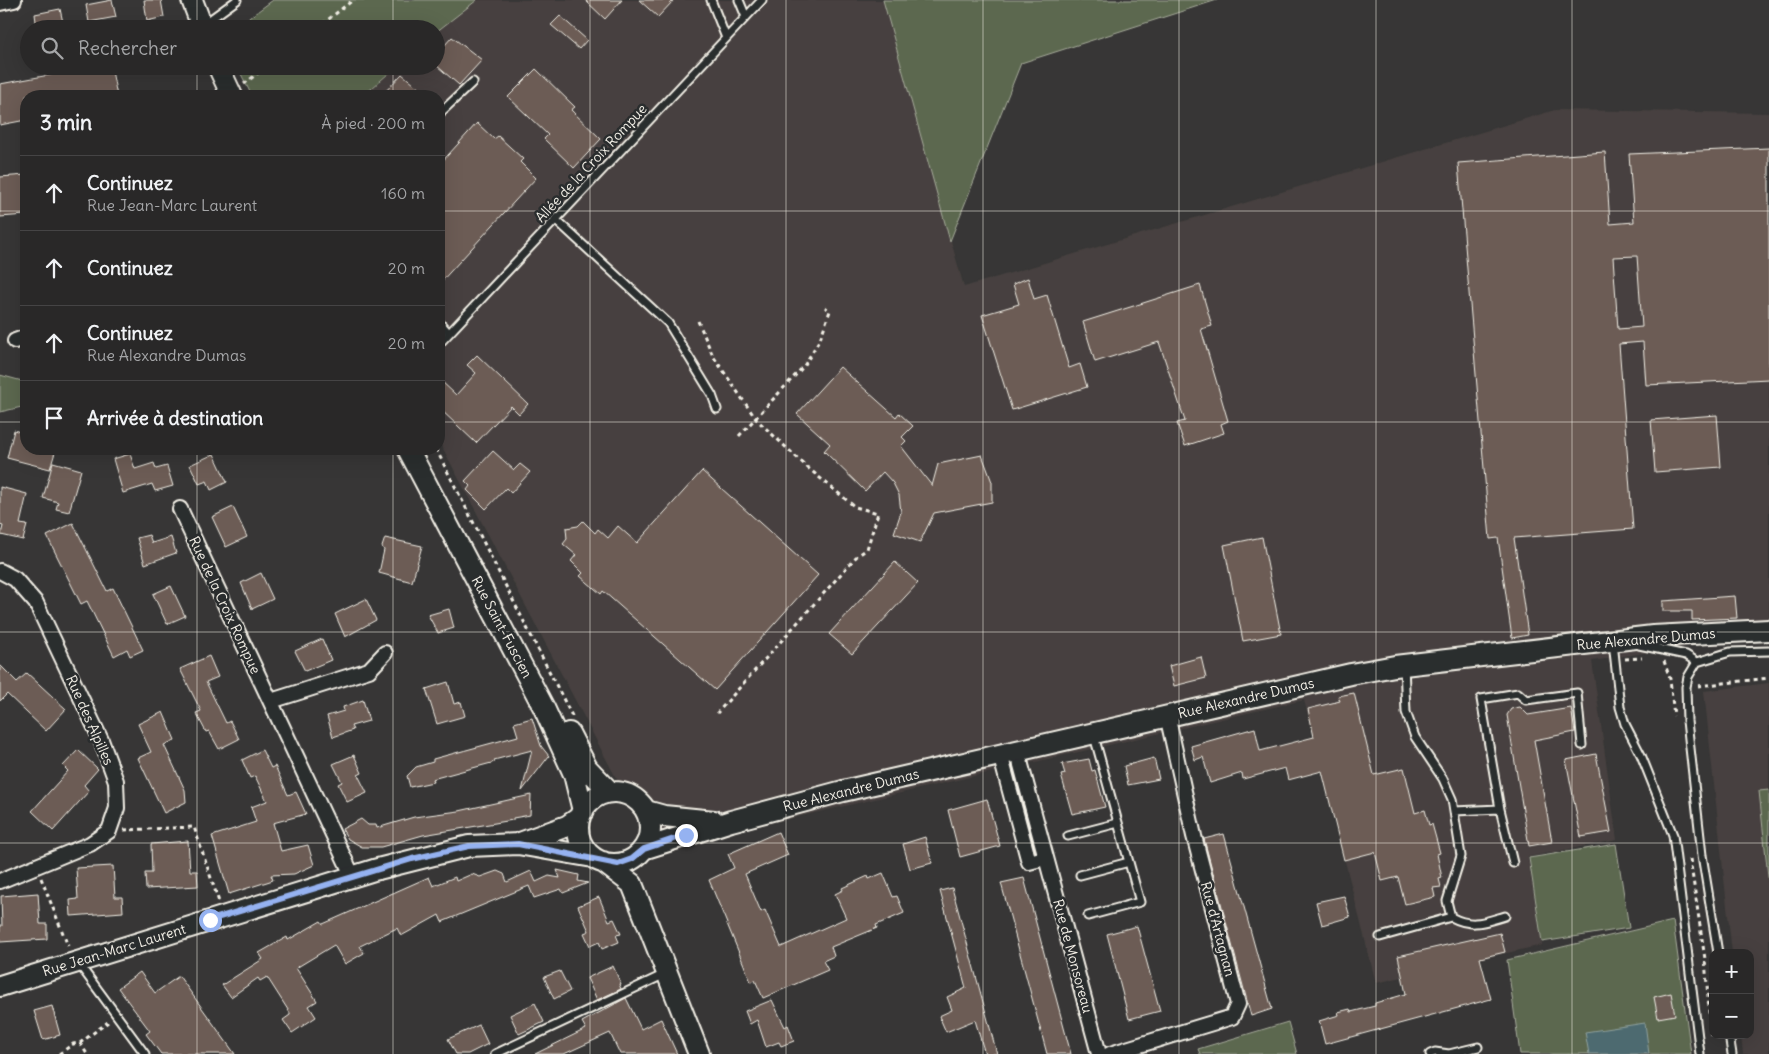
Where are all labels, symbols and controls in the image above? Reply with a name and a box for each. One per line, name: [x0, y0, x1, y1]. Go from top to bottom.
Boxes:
search box: [20, 20, 445, 75]
icon: search: [38, 34, 66, 62]
text: Rechercher: [78, 36, 177, 60]
street label: Allée de la Croix Rompue: [531, 100, 651, 226]
text: 3 min: [40, 109, 92, 136]
text: À pied · 200 m: [321, 113, 425, 133]
text: Continuez: [87, 171, 173, 195]
icon: ahead: [40, 179, 68, 207]
text: 160 m: [381, 183, 425, 203]
text: Rue Jean-Marc Laurent: [87, 195, 257, 215]
icon: ahead: [40, 254, 68, 282]
text: Continuez: [87, 256, 173, 280]
text: 20 m: [388, 258, 425, 278]
text: Continuez: [87, 321, 173, 345]
icon: ahead: [40, 329, 68, 357]
text: 20 m: [388, 333, 425, 353]
text: Rue Alexandre Dumas: [87, 345, 246, 365]
icon: arrive: [40, 404, 68, 432]
text: Arrivée à destination: [87, 406, 263, 430]
street label: Rue de la Croix Rompue: [185, 533, 265, 677]
street label: Rue Saint-Fuscien: [468, 573, 536, 681]
street label: Rue Alexandre Dumas: [1576, 624, 1716, 654]
street label: Rue des Alpilles: [62, 672, 118, 768]
street label: Rue Alexandre Dumas: [1176, 674, 1316, 722]
street label: Rue Alexandre Dumas: [781, 764, 921, 816]
route end: [675, 824, 698, 847]
street label: Rue d'Artagnan: [1197, 880, 1239, 978]
street label: Rue de Monsoreau: [1049, 897, 1097, 1015]
route start: [199, 909, 222, 932]
street label: Rue Jean-Marc Laurent: [40, 920, 188, 980]
map controls: [1709, 949, 1754, 1039]
button: +: [1709, 949, 1754, 994]
button: −: [1709, 994, 1754, 1039]

